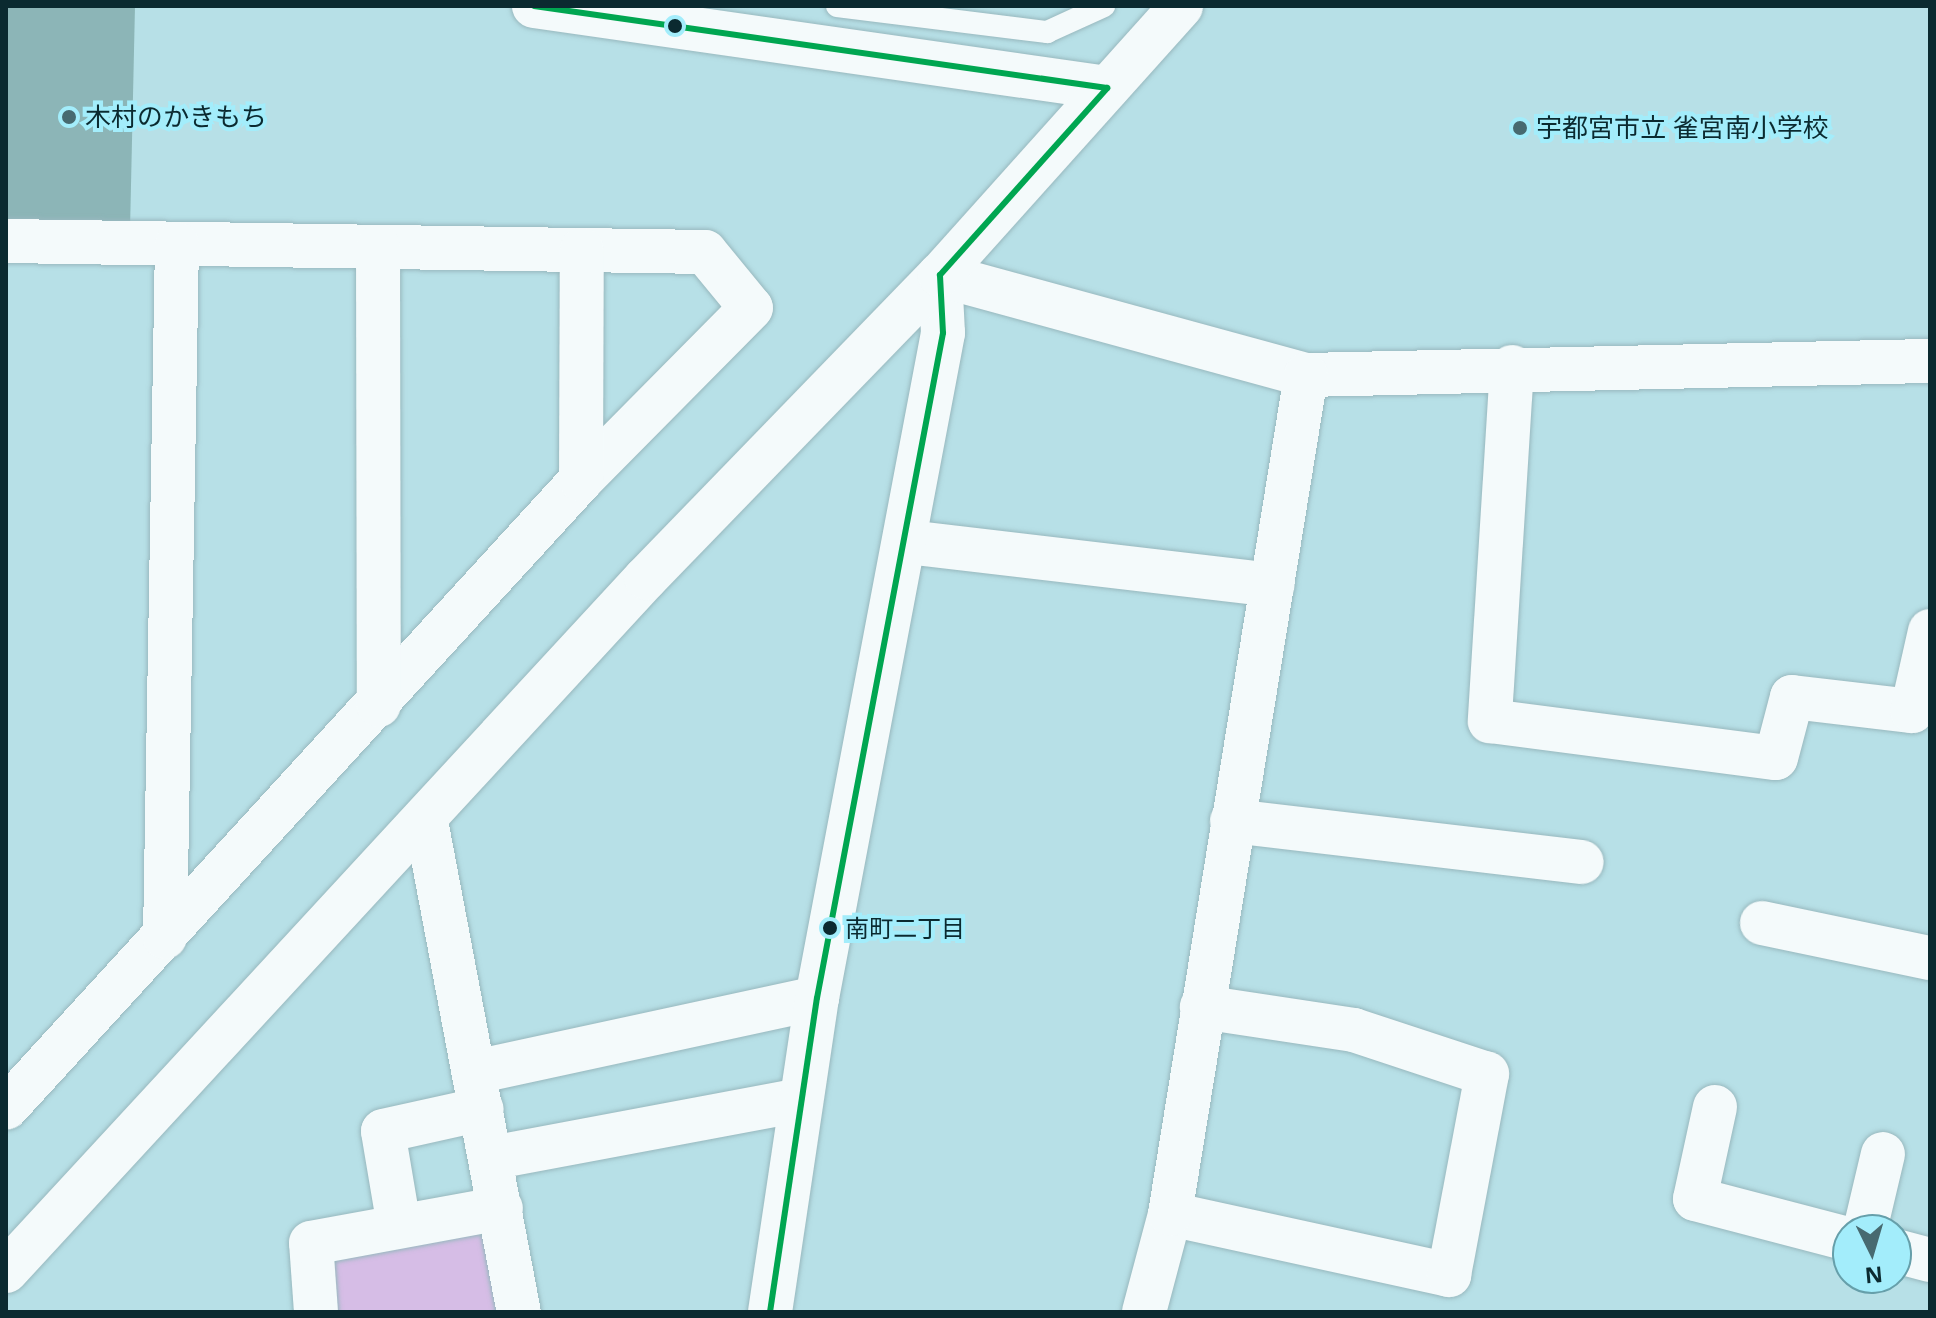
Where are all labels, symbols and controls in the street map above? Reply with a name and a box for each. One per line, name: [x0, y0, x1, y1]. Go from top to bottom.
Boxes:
unlabelled marker: [667, 18, 683, 34]
place label: 木村のかきもち: [85, 101, 267, 133]
marker: 木村のかきもち: [60, 108, 78, 126]
place label: 宇都宮市立 雀宮南小学校: [1536, 112, 1829, 144]
marker: 宇都宮市立 雀宮南小学校: [1511, 119, 1529, 137]
place label: 南町二丁目: [845, 914, 965, 942]
marker: 南町二丁目: [822, 920, 838, 936]
north arrow: [1832, 1214, 1912, 1294]
text: N: [1864, 1260, 1884, 1292]

